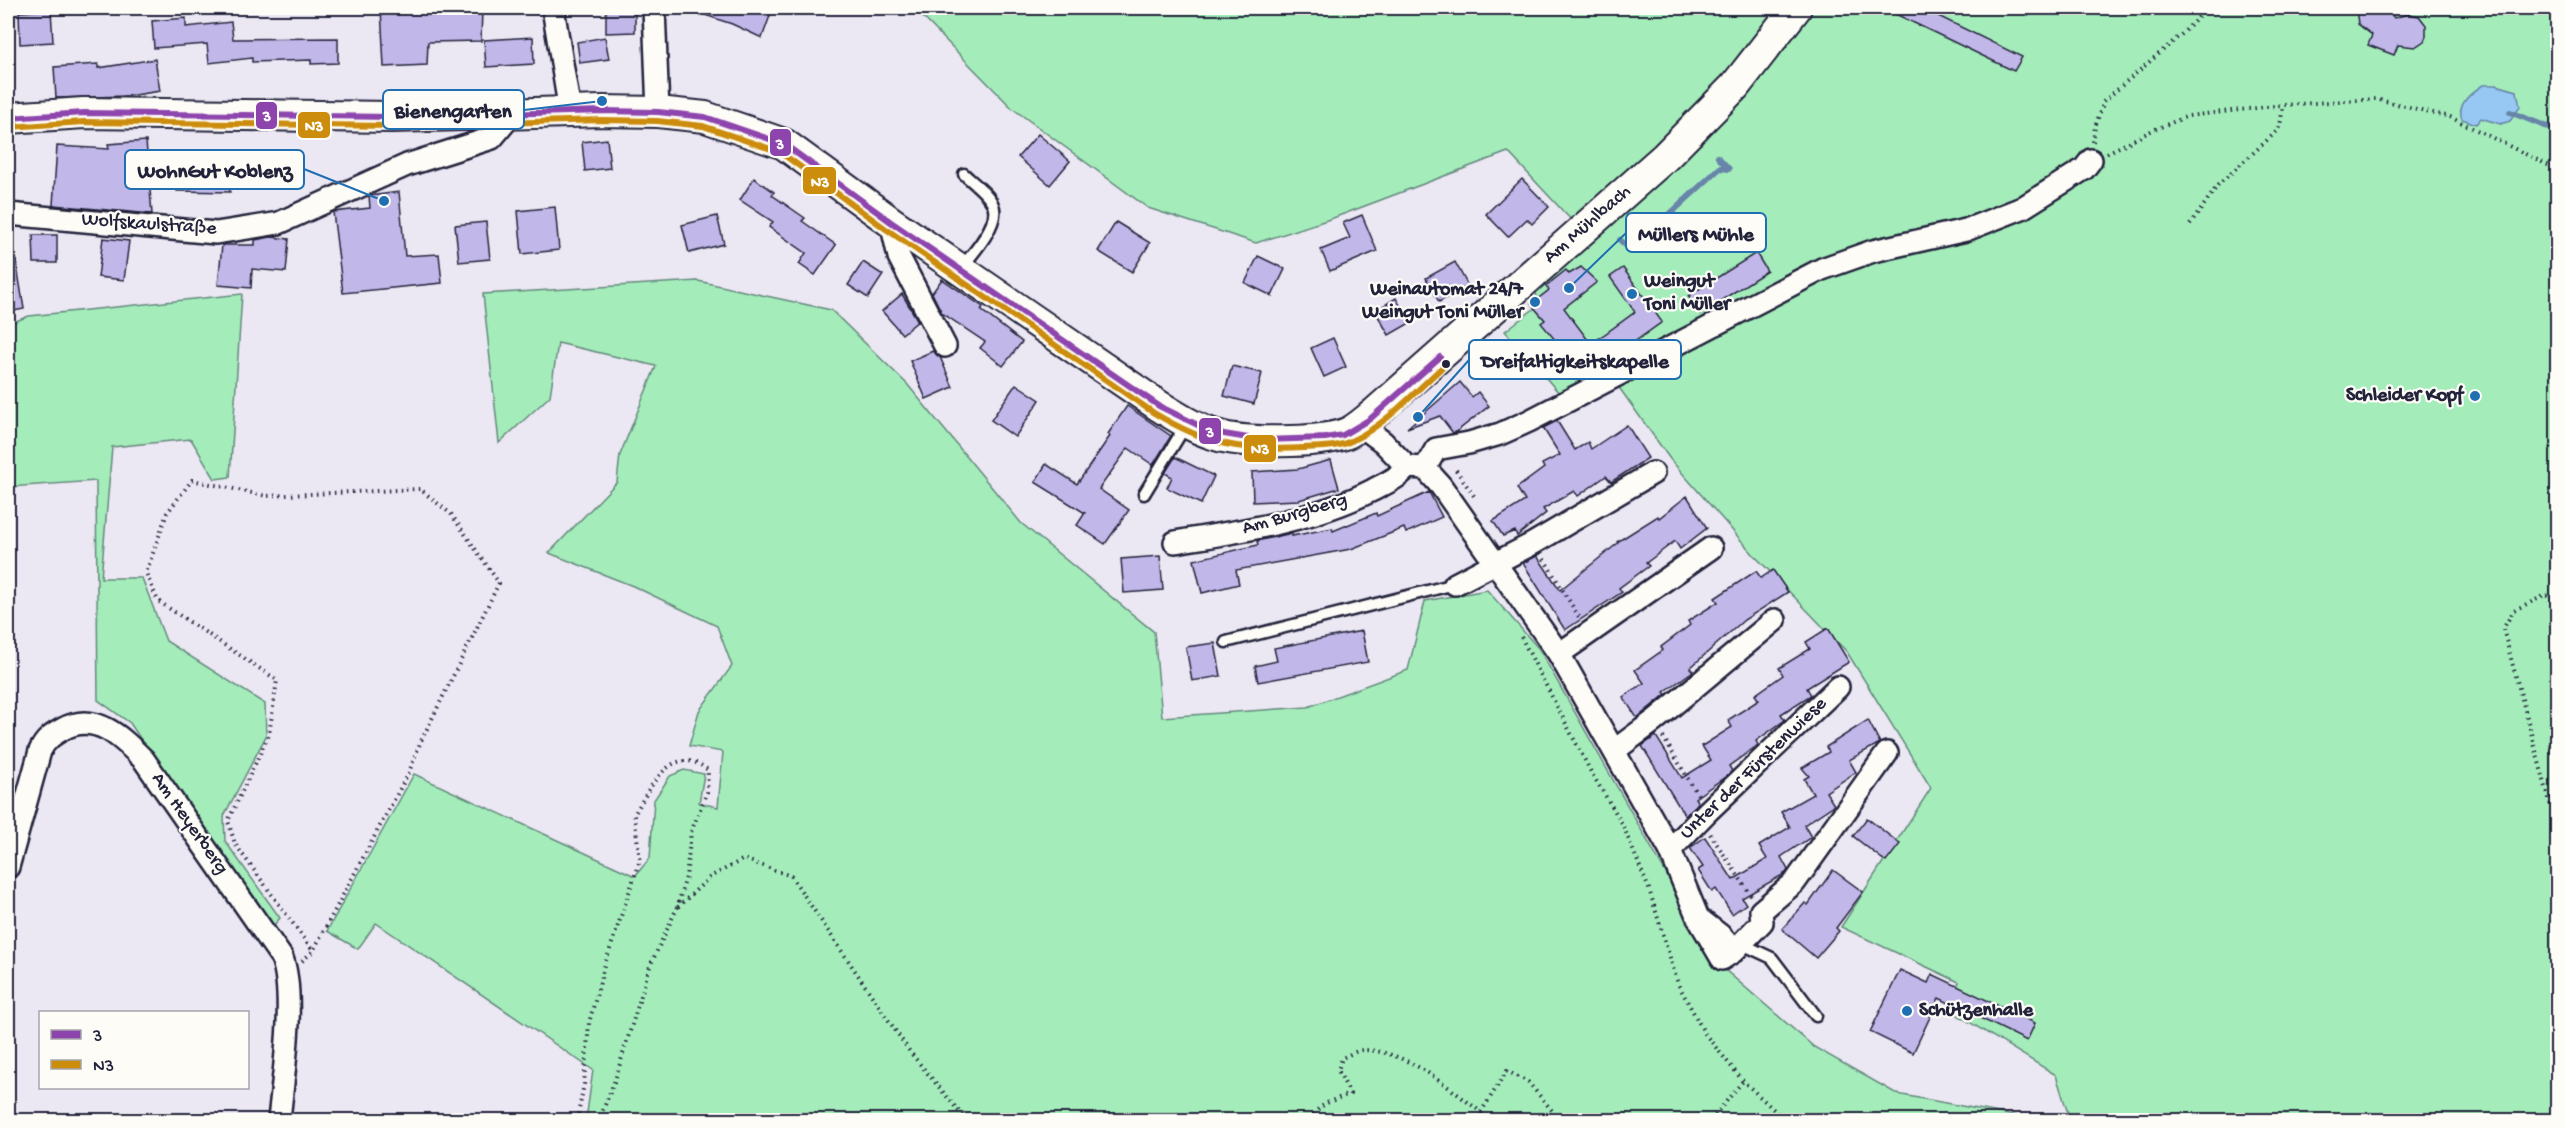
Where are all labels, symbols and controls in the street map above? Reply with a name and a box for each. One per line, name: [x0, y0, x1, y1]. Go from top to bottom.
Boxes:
callout: Bienengarten: [383, 90, 524, 129]
line badge: 3: [255, 101, 278, 130]
text: Bienengarten: [393, 101, 513, 126]
text: 3: [262, 109, 271, 128]
line badge: N3: [297, 111, 331, 139]
text: N3: [305, 119, 323, 138]
line badge: 3: [769, 128, 792, 157]
text: 3: [775, 137, 784, 156]
callout: WohnGut Koblenz: [125, 150, 304, 189]
text: WohnGut Koblenz: [137, 161, 294, 186]
line badge: N3: [802, 166, 837, 195]
text: N3: [811, 175, 829, 194]
street label: Am Mühlbach: [1540, 181, 1637, 269]
street label: Wolfskaulstraße: [81, 209, 218, 241]
callout: Müllers Mühle: [1626, 213, 1766, 252]
text: Müllers Mühle: [1638, 224, 1755, 249]
place label: Weingut Toni Müller: [1642, 271, 1732, 317]
place label: Weinautomat 24/7 Weingut Toni Müller: [1361, 279, 1525, 325]
marker: Weingut Toni Müller: [1625, 287, 1639, 301]
marker: Weinautomat 24/7 Weingut Toni Müller: [1528, 295, 1542, 309]
callout: Dreifaltigkeitskapelle: [1469, 340, 1681, 379]
text: Dreifaltigkeitskapelle: [1479, 351, 1670, 376]
unlabelled marker: [1440, 358, 1452, 370]
place label: Schleider Kopf: [2346, 385, 2465, 408]
marker: Schleider Kopf: [2468, 389, 2482, 403]
line badge: 3: [1198, 417, 1222, 445]
text: 3: [1205, 425, 1214, 444]
line badge: N3: [1243, 434, 1277, 463]
text: N3: [1251, 442, 1269, 461]
street label: Am Burgberg: [1240, 489, 1350, 541]
street label: Unter der Fürstenwiese: [1676, 692, 1833, 845]
street label: Am Heyerberg: [145, 769, 233, 879]
place label: Schützenhalle: [1919, 1000, 2034, 1023]
marker: Schützenhalle: [1900, 1004, 1914, 1018]
legend: [39, 1011, 249, 1089]
text: 3: [92, 1027, 102, 1048]
text: N3: [93, 1057, 114, 1078]

